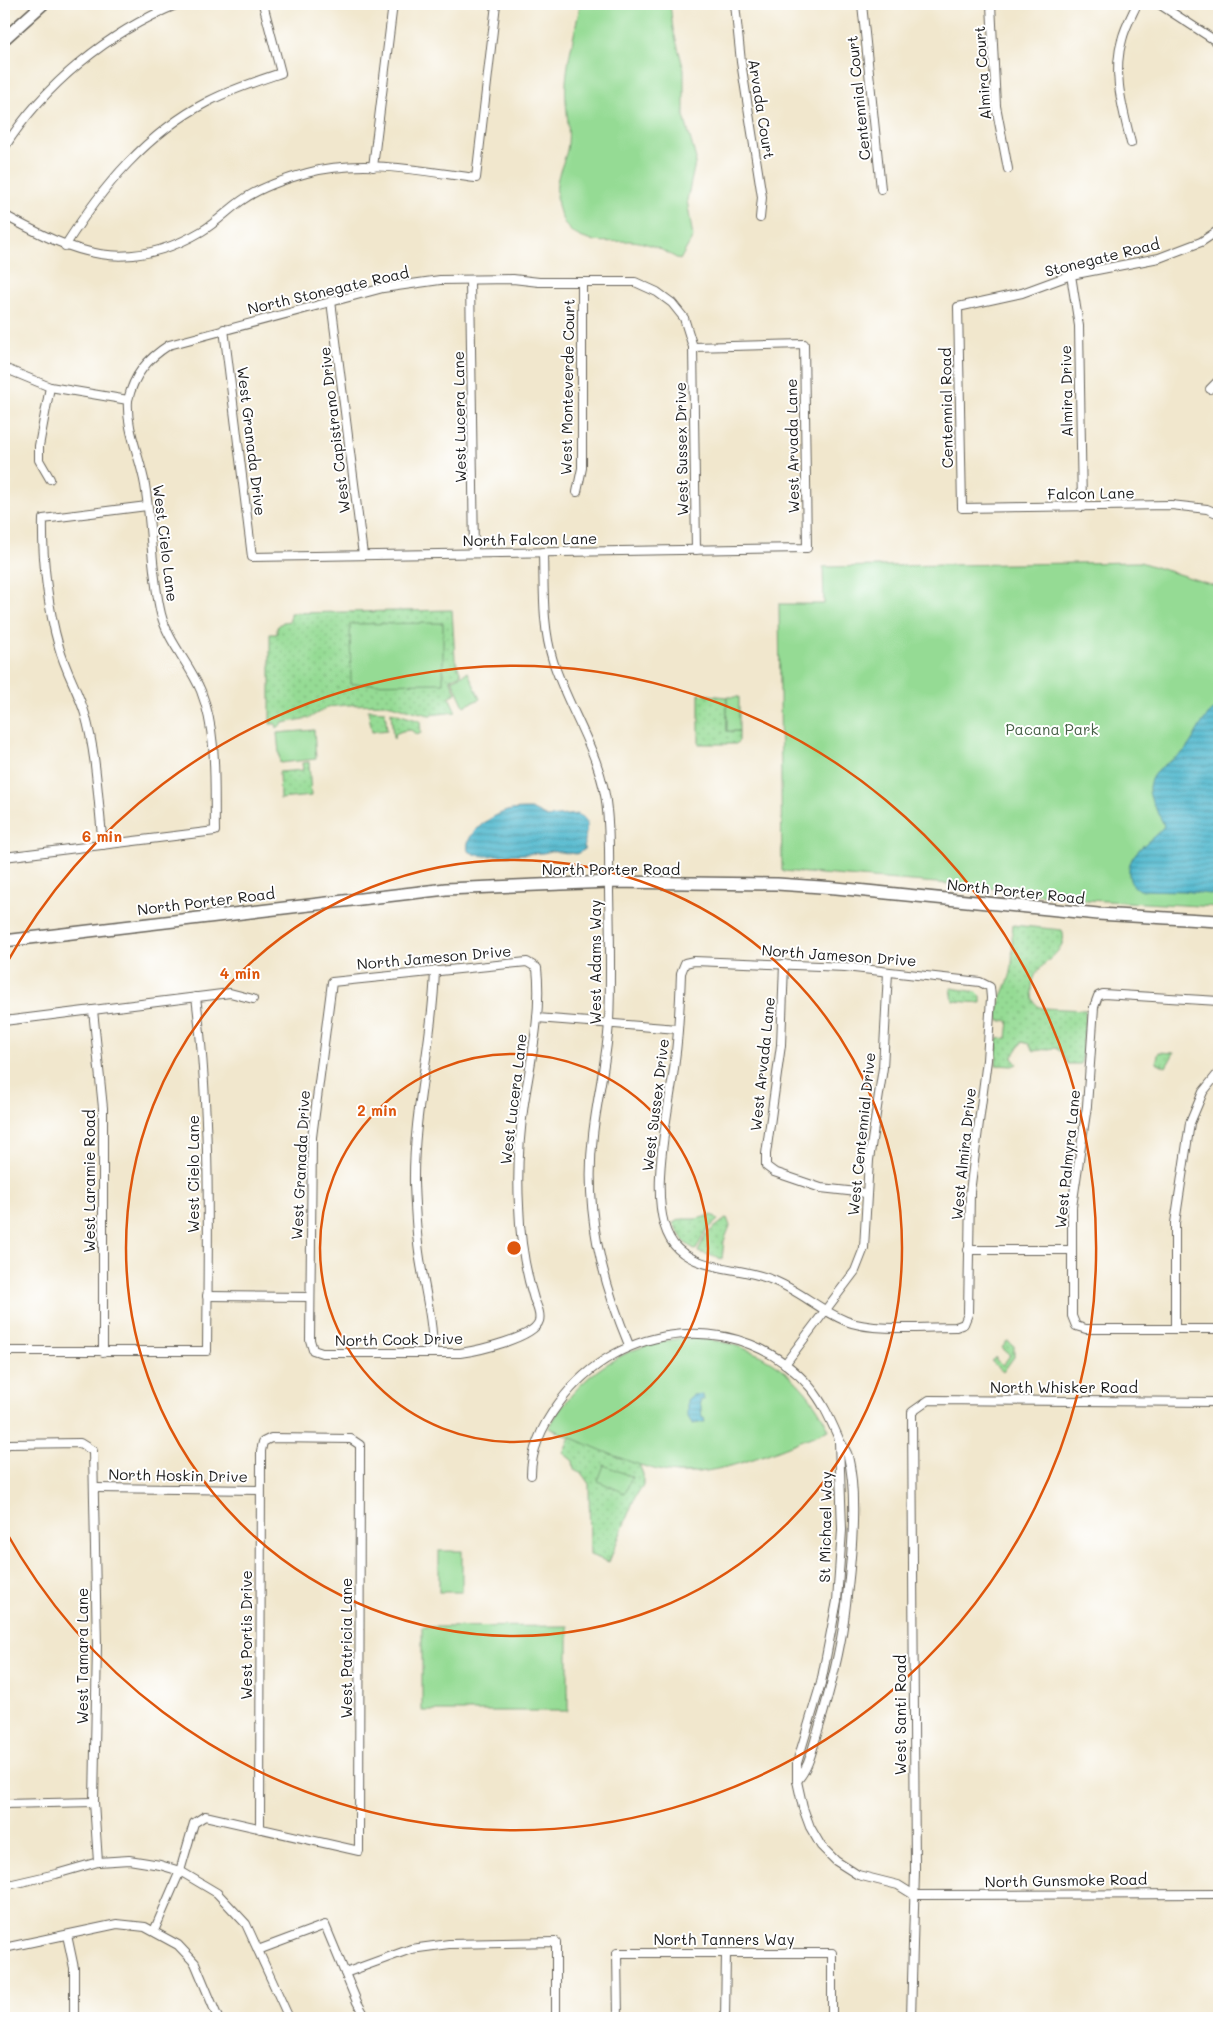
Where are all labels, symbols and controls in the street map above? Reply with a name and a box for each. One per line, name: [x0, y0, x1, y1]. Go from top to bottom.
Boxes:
street label: Almira Court: [969, 25, 995, 121]
street label: Centennial Court: [842, 35, 874, 161]
street label: Arvada Court: [744, 58, 780, 160]
street label: Stonegate Road: [1043, 233, 1161, 281]
street label: North Stonegate Road: [245, 262, 411, 318]
street label: West Monteverde Court: [555, 299, 579, 475]
street label: Almira Drive: [1055, 345, 1077, 437]
street label: West Capistrano Drive: [314, 346, 354, 514]
street label: Centennial Road: [935, 347, 957, 469]
street label: West Lucera Lane: [448, 351, 470, 483]
street label: West Granada Drive: [233, 365, 271, 517]
street label: West Arvada Lane: [781, 378, 803, 514]
street label: West Sussex Drive: [670, 382, 692, 516]
street label: Falcon Lane: [1047, 482, 1135, 504]
street label: West Cielo Lane: [149, 483, 183, 603]
street label: North Falcon Lane: [463, 528, 597, 550]
park label: Pacana Park: [1005, 719, 1099, 739]
text: 6 min: [82, 826, 122, 846]
street label: North Porter Road: [542, 859, 680, 879]
street label: North Porter Road: [946, 874, 1086, 908]
street label: North Porter Road: [136, 883, 276, 919]
street label: West Adams Way: [585, 899, 605, 1024]
street label: North Jameson Drive: [356, 940, 512, 974]
street label: North Jameson Drive: [761, 940, 917, 970]
text: 4 min: [220, 963, 260, 983]
street label: West Arvada Lane: [745, 996, 779, 1132]
street label: West Lucera Lane: [495, 1032, 531, 1166]
street label: West Sussex Drive: [637, 1037, 673, 1173]
street label: West Centennial Drive: [842, 1051, 880, 1217]
street label: West Almira Drive: [946, 1087, 980, 1221]
street label: West Palmyra Lane: [1050, 1088, 1084, 1230]
street label: West Granada Drive: [286, 1090, 314, 1240]
text: 2 min: [357, 1100, 397, 1120]
street label: West Laramie Road: [79, 1109, 99, 1253]
street label: West Cielo Lane: [183, 1115, 203, 1233]
centre of rings: [505, 1239, 523, 1257]
street label: North Cook Drive: [335, 1328, 463, 1350]
street label: North Whisker Road: [990, 1377, 1138, 1397]
street label: North Hoskin Drive: [108, 1464, 248, 1486]
street label: St Michael Way: [814, 1471, 836, 1583]
street label: West Portis Drive: [236, 1570, 256, 1700]
street label: West Patricia Lane: [336, 1578, 356, 1718]
street label: West Tamara Lane: [72, 1588, 92, 1724]
street label: West Santi Road: [890, 1655, 910, 1775]
street label: North Gunsmoke Road: [985, 1869, 1147, 1891]
street label: North Tanners Way: [654, 1929, 795, 1949]

